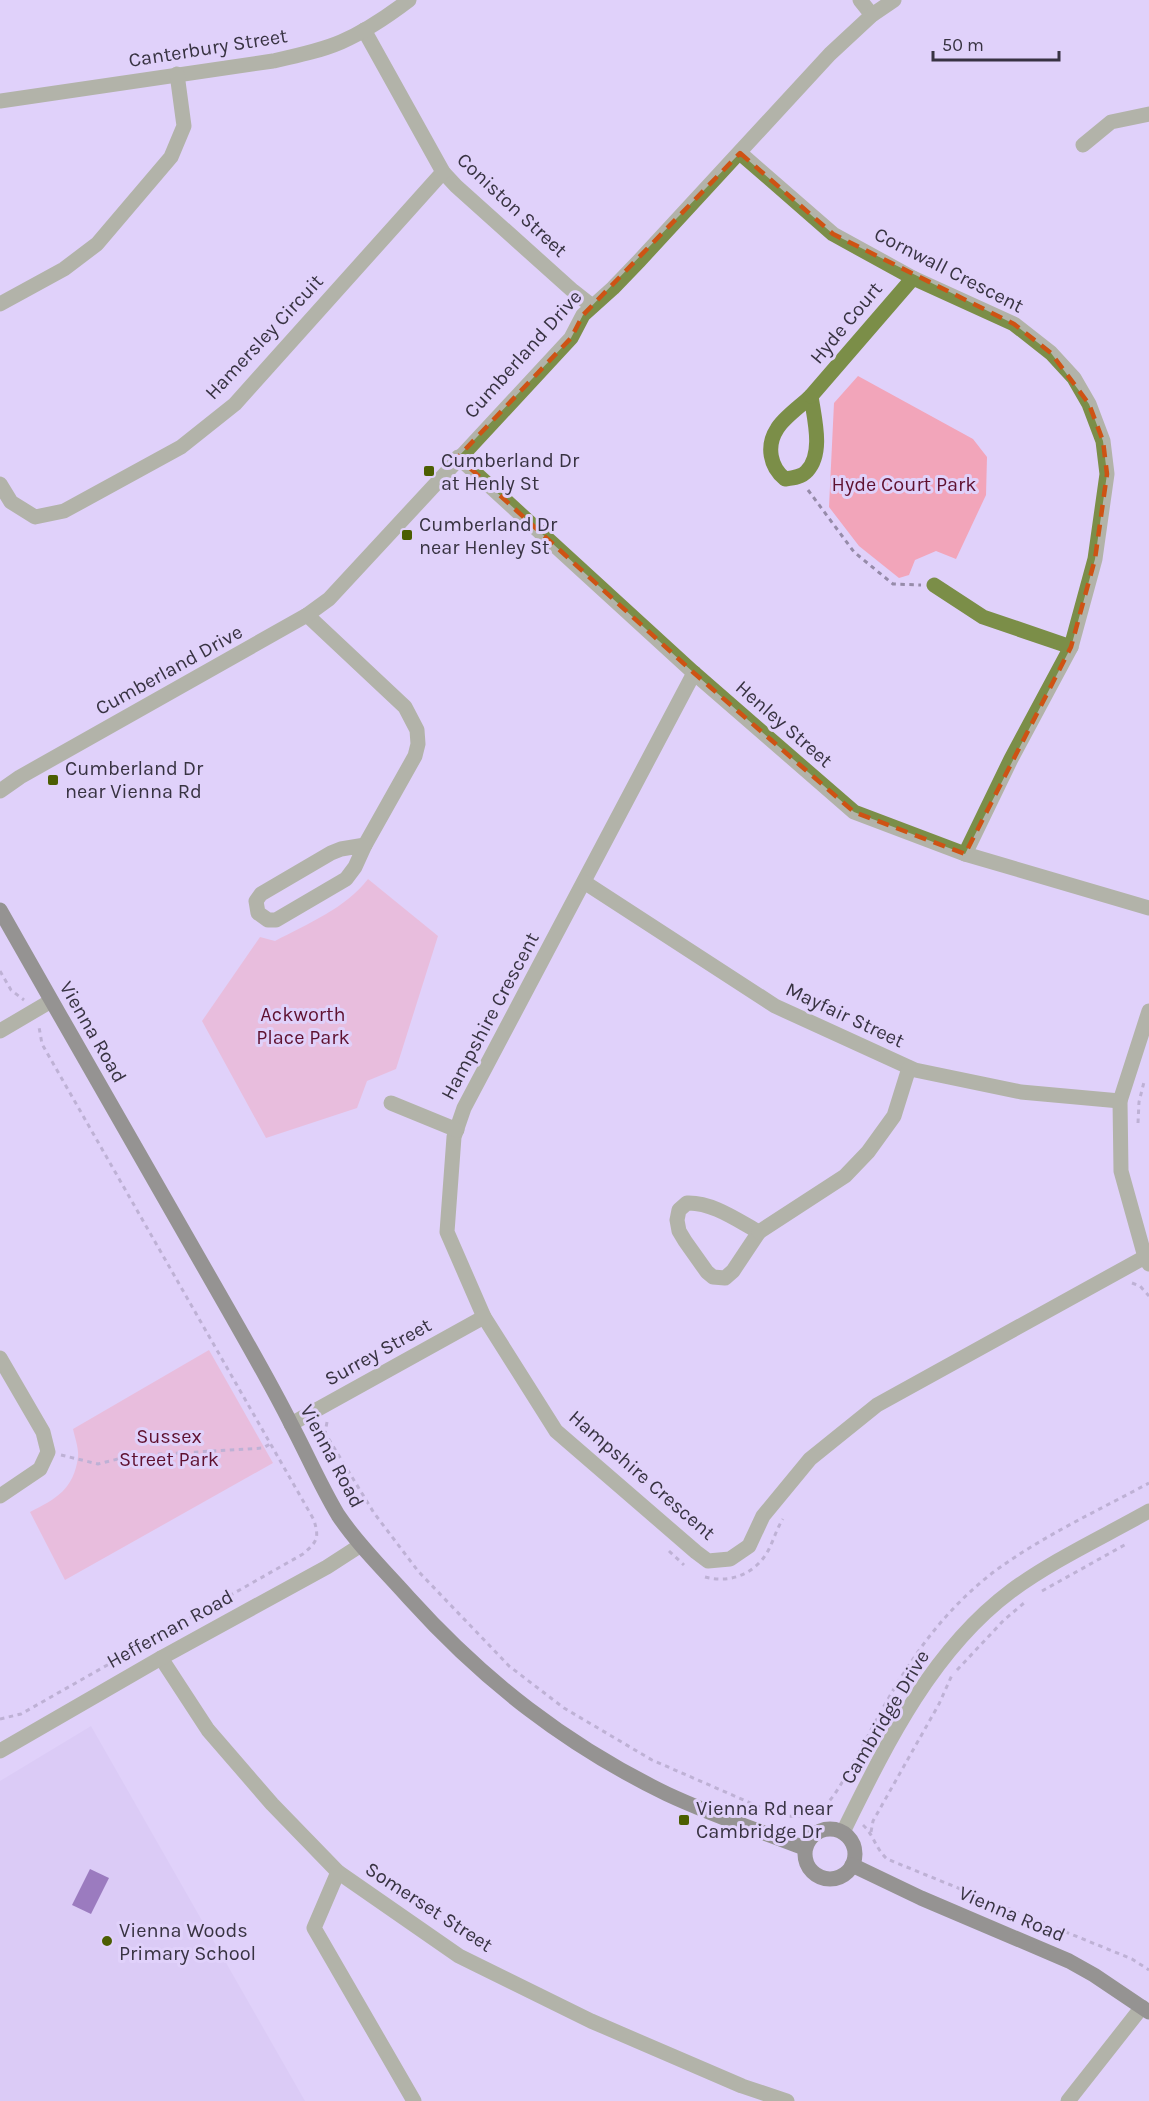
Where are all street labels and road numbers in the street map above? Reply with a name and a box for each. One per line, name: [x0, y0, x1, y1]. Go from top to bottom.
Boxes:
street label: Canterbury Street: [127, 24, 290, 72]
street label: Coniston Street: [452, 148, 572, 262]
street label: Cornwall Crescent: [871, 222, 1028, 318]
street label: Hamersley Circuit: [200, 269, 328, 404]
street label: Hyde Court: [805, 277, 887, 369]
street label: Cumberland Drive: [459, 285, 587, 423]
street label: Cumberland Drive: [92, 620, 246, 720]
street label: Henley Street: [731, 676, 837, 773]
street label: Hampshire Crescent: [436, 928, 544, 1104]
street label: Vienna Road: [55, 977, 131, 1087]
street label: Mayfair Street: [782, 978, 908, 1053]
street label: Surrey Street: [321, 1313, 436, 1391]
street label: Vienna Road: [295, 1401, 369, 1511]
street label: Hampshire Crescent: [564, 1405, 720, 1545]
street label: Heffernan Road: [103, 1585, 237, 1673]
street label: Cambridge Drive: [836, 1646, 934, 1788]
street label: Somerset Street: [361, 1857, 497, 1957]
street label: Vienna Road: [955, 1881, 1069, 1947]

